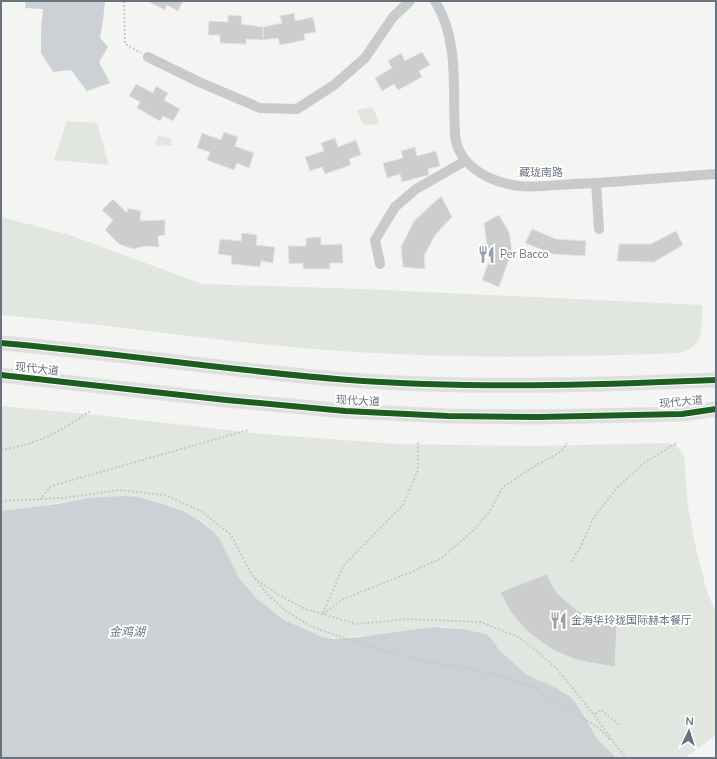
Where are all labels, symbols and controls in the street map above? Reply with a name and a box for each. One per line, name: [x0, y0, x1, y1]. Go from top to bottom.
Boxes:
street label: 藏珑南路: [519, 165, 563, 180]
restaurant icon: Per Bacco: [477, 244, 497, 264]
place label: Per Bacco: [500, 247, 549, 262]
street label: 现代大道: [14, 359, 60, 379]
street label: 现代大道: [336, 392, 380, 410]
street label: 现代大道: [658, 393, 704, 411]
restaurant icon: 金海华玲珑国际赫本餐厅: [548, 610, 568, 630]
place label: 金海华玲珑国际赫本餐厅: [571, 613, 692, 628]
water label: 金鸡湖: [109, 624, 147, 640]
north arrow: [669, 711, 709, 751]
text: N: [685, 714, 694, 729]

